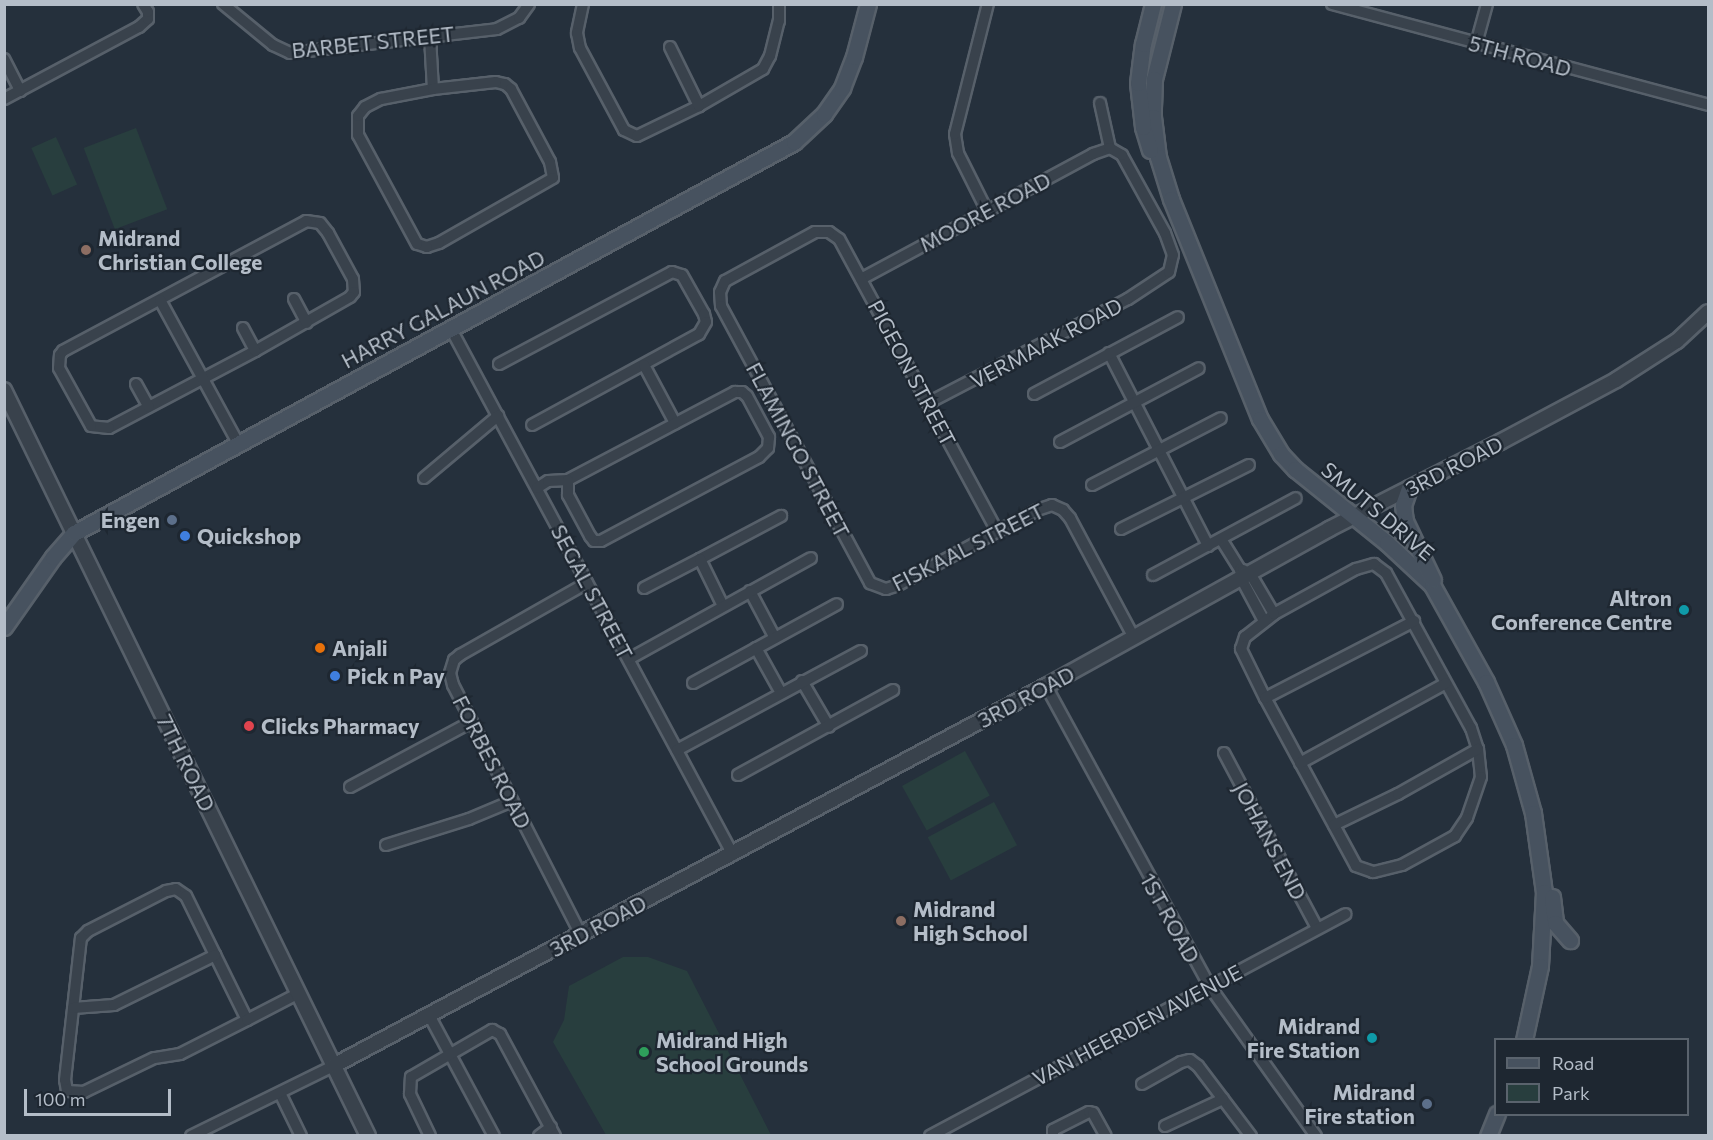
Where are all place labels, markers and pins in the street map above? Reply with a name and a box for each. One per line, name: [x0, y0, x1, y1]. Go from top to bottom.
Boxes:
place label: Midrand Christian College: [98, 225, 262, 275]
marker: Midrand Christian College: [79, 243, 93, 257]
place label: Engen: [101, 507, 160, 533]
marker: Engen: [165, 513, 179, 527]
place label: Quickshop: [197, 523, 301, 549]
marker: Quickshop: [178, 529, 192, 543]
place label: Altron Conference Centre: [1491, 585, 1672, 635]
marker: Altron Conference Centre: [1677, 603, 1691, 617]
place label: Anjali: [332, 635, 388, 661]
marker: Anjali: [313, 641, 327, 655]
place label: Pick n Pay: [347, 663, 445, 689]
marker: Pick n Pay: [328, 669, 342, 683]
place label: Clicks Pharmacy: [261, 713, 420, 739]
marker: Clicks Pharmacy: [242, 719, 256, 733]
place label: Midrand High School: [913, 896, 1028, 946]
marker: Midrand High School: [894, 914, 908, 928]
place label: Midrand Fire Station: [1247, 1013, 1360, 1063]
place label: Midrand High School Grounds: [656, 1027, 808, 1077]
marker: Midrand Fire Station: [1365, 1031, 1379, 1045]
marker: Midrand High School Grounds: [637, 1045, 651, 1059]
place label: Midrand Fire station: [1305, 1079, 1415, 1129]
marker: Midrand Fire station: [1420, 1097, 1434, 1111]

